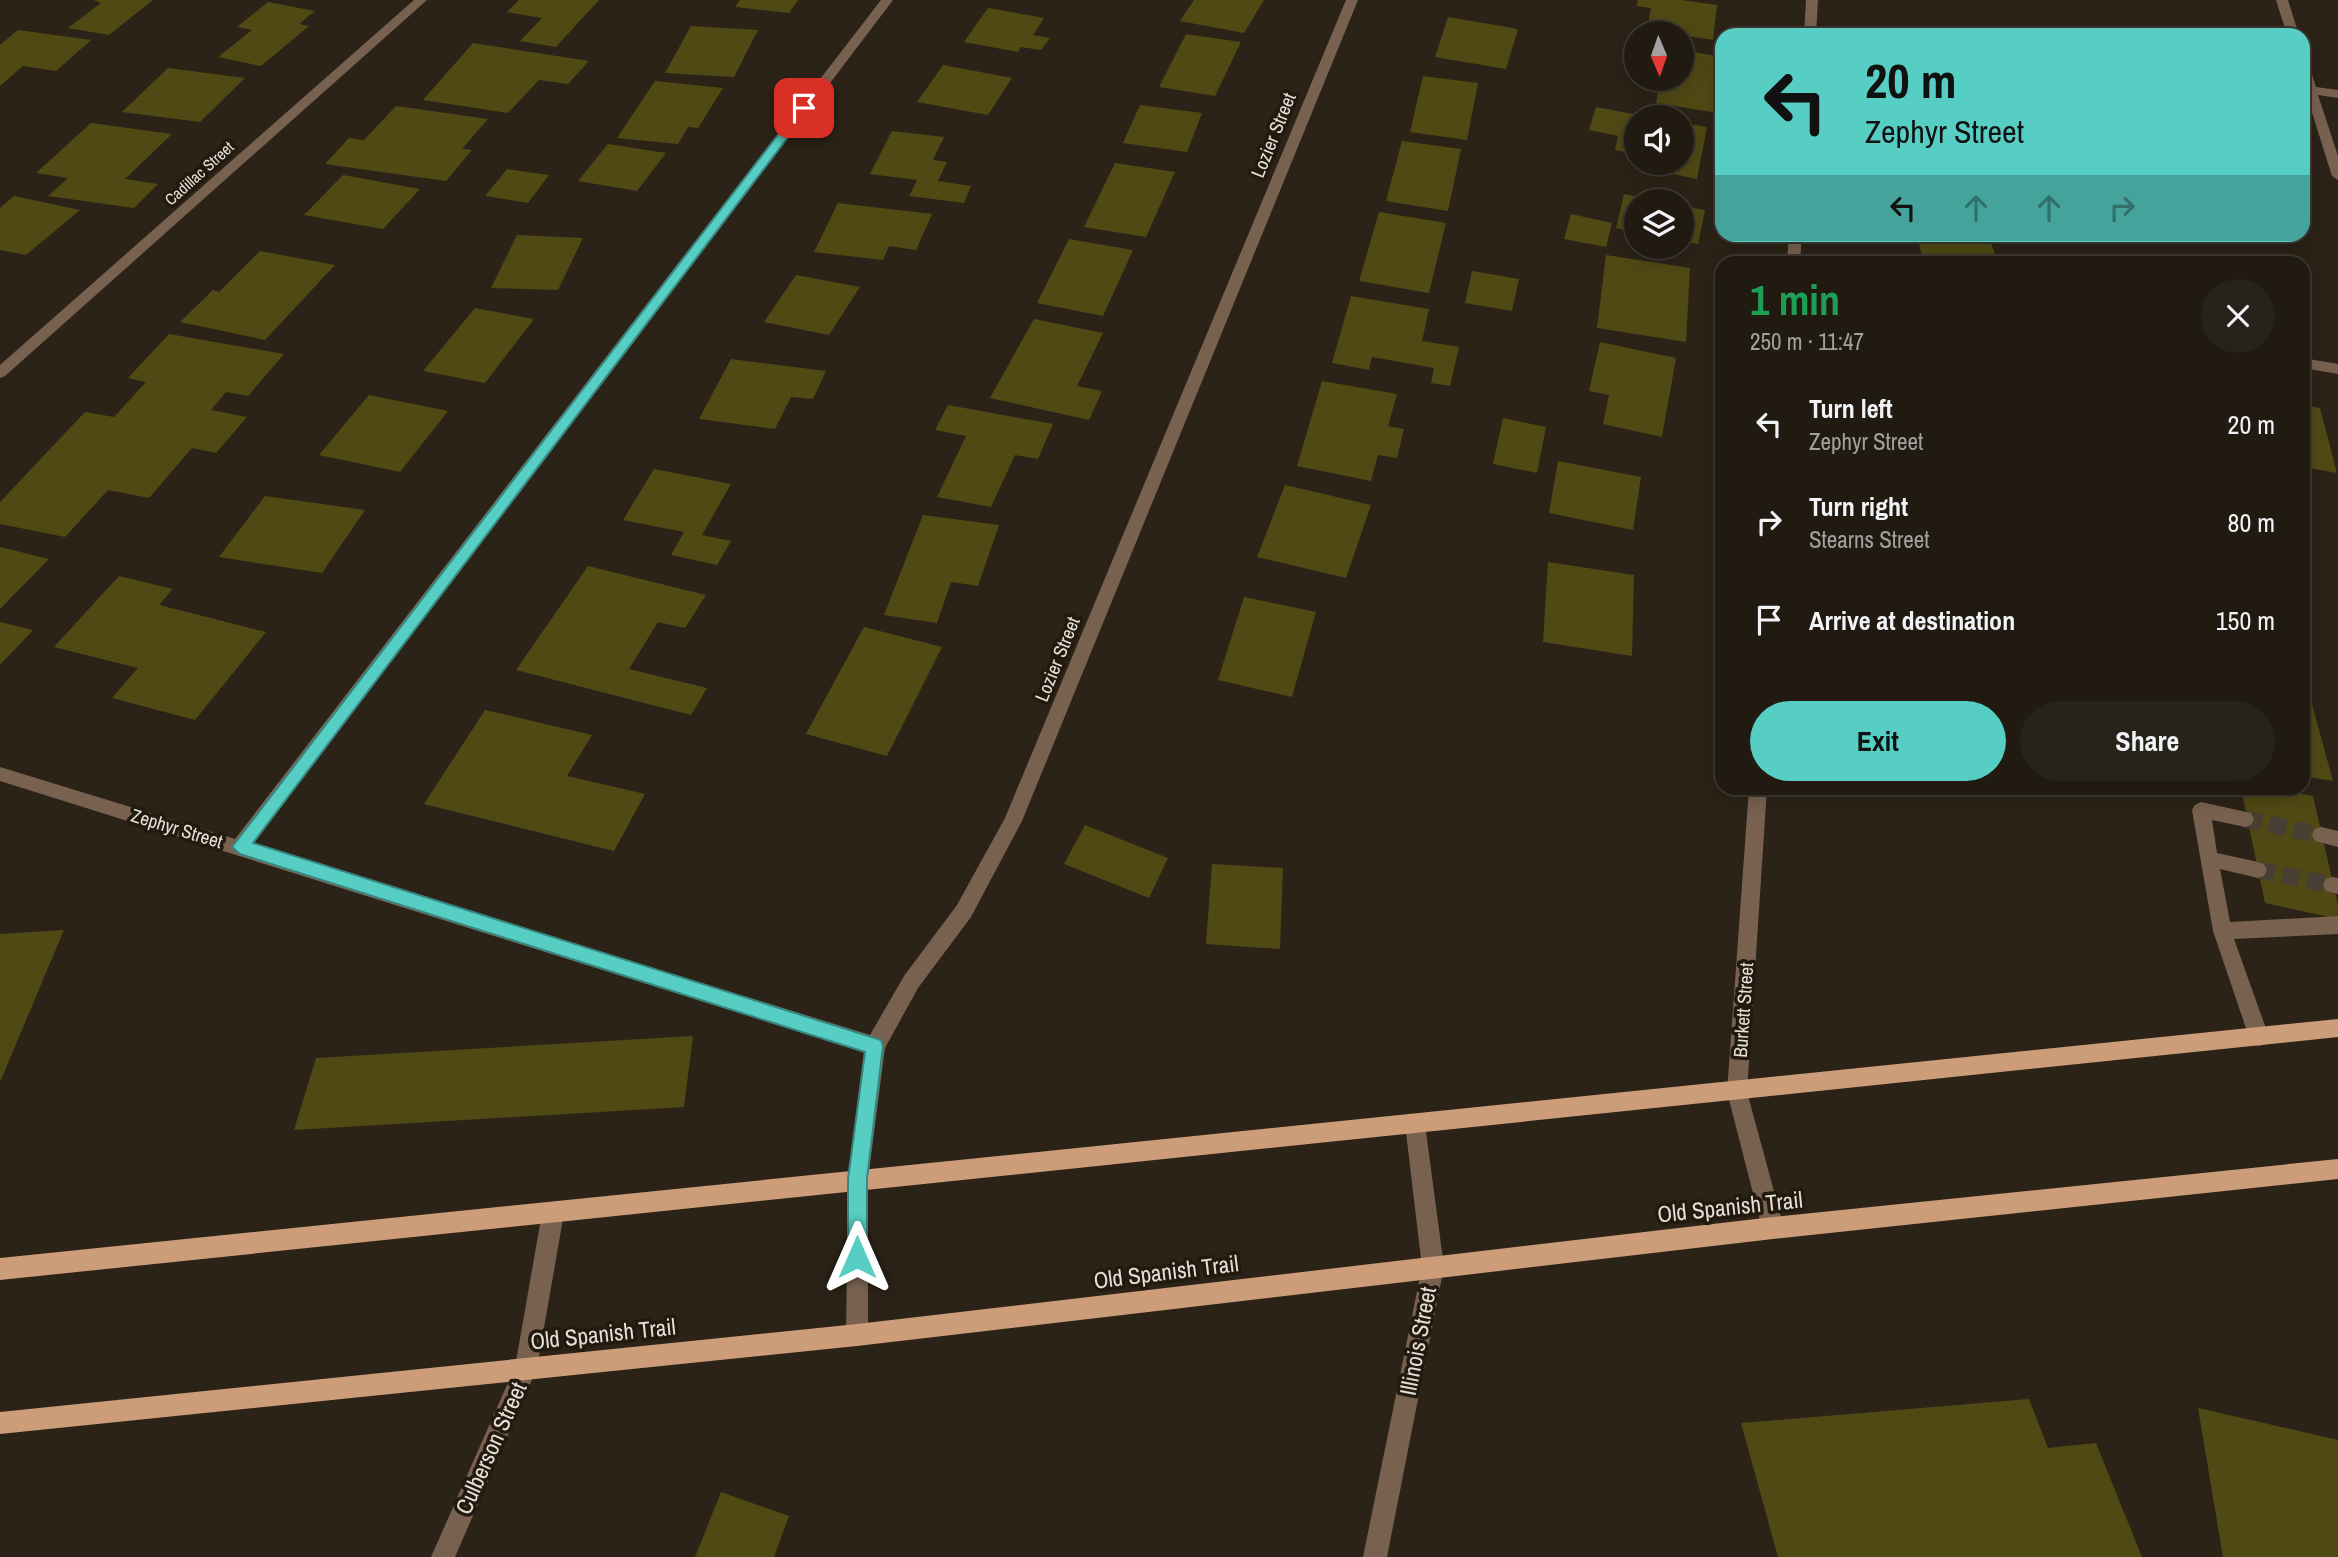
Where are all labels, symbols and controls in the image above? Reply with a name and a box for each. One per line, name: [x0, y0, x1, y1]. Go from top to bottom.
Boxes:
north arrow: [1624, 21, 1694, 91]
map controls: [1624, 21, 1694, 259]
text: 20 m: [1865, 47, 1957, 113]
icon: left: [1750, 56, 1841, 147]
pin: [774, 78, 834, 138]
street label: Lozier Street: [1244, 88, 1302, 181]
icon: arrive: [785, 89, 823, 127]
button: sound: [1624, 105, 1694, 175]
text: Zephyr Street: [1865, 110, 2024, 153]
street label: Cadillac Street: [160, 136, 239, 210]
button: layers: [1624, 189, 1694, 259]
icon: left: [1884, 189, 1922, 227]
icon: ahead: [1957, 189, 1995, 227]
icon: ahead: [2030, 189, 2068, 227]
icon: right: [2103, 189, 2141, 227]
text: 1 min: [1750, 272, 1840, 328]
button: close: [2201, 279, 2275, 353]
text: 250 m · 11:47: [1750, 326, 1864, 357]
text: Turn left: [1809, 391, 1893, 426]
icon: left: [1750, 405, 1788, 443]
text: 20 m: [2228, 407, 2275, 442]
text: Zephyr Street: [1809, 426, 1923, 457]
text: Turn right: [1809, 489, 1908, 524]
icon: right: [1750, 503, 1788, 541]
text: 80 m: [2228, 505, 2275, 540]
text: Stearns Street: [1809, 524, 1930, 555]
icon: arrive: [1750, 601, 1788, 639]
text: Arrive at destination: [1809, 603, 2015, 638]
text: 150 m: [2216, 603, 2275, 638]
street label: Lozier Street: [1028, 612, 1086, 705]
button: Exit: [1750, 701, 2006, 781]
button: Share: [2020, 701, 2275, 781]
street label: Zephyr Street: [128, 802, 227, 854]
street label: Burkett Street: [1727, 961, 1759, 1058]
street label: Old Spanish Trail: [1656, 1183, 1804, 1230]
position arrow: [820, 1220, 894, 1294]
street label: Old Spanish Trail: [1092, 1247, 1240, 1296]
street label: Illinois Street: [1392, 1284, 1443, 1398]
street label: Old Spanish Trail: [529, 1310, 677, 1357]
street label: Culberson Street: [448, 1377, 533, 1519]

